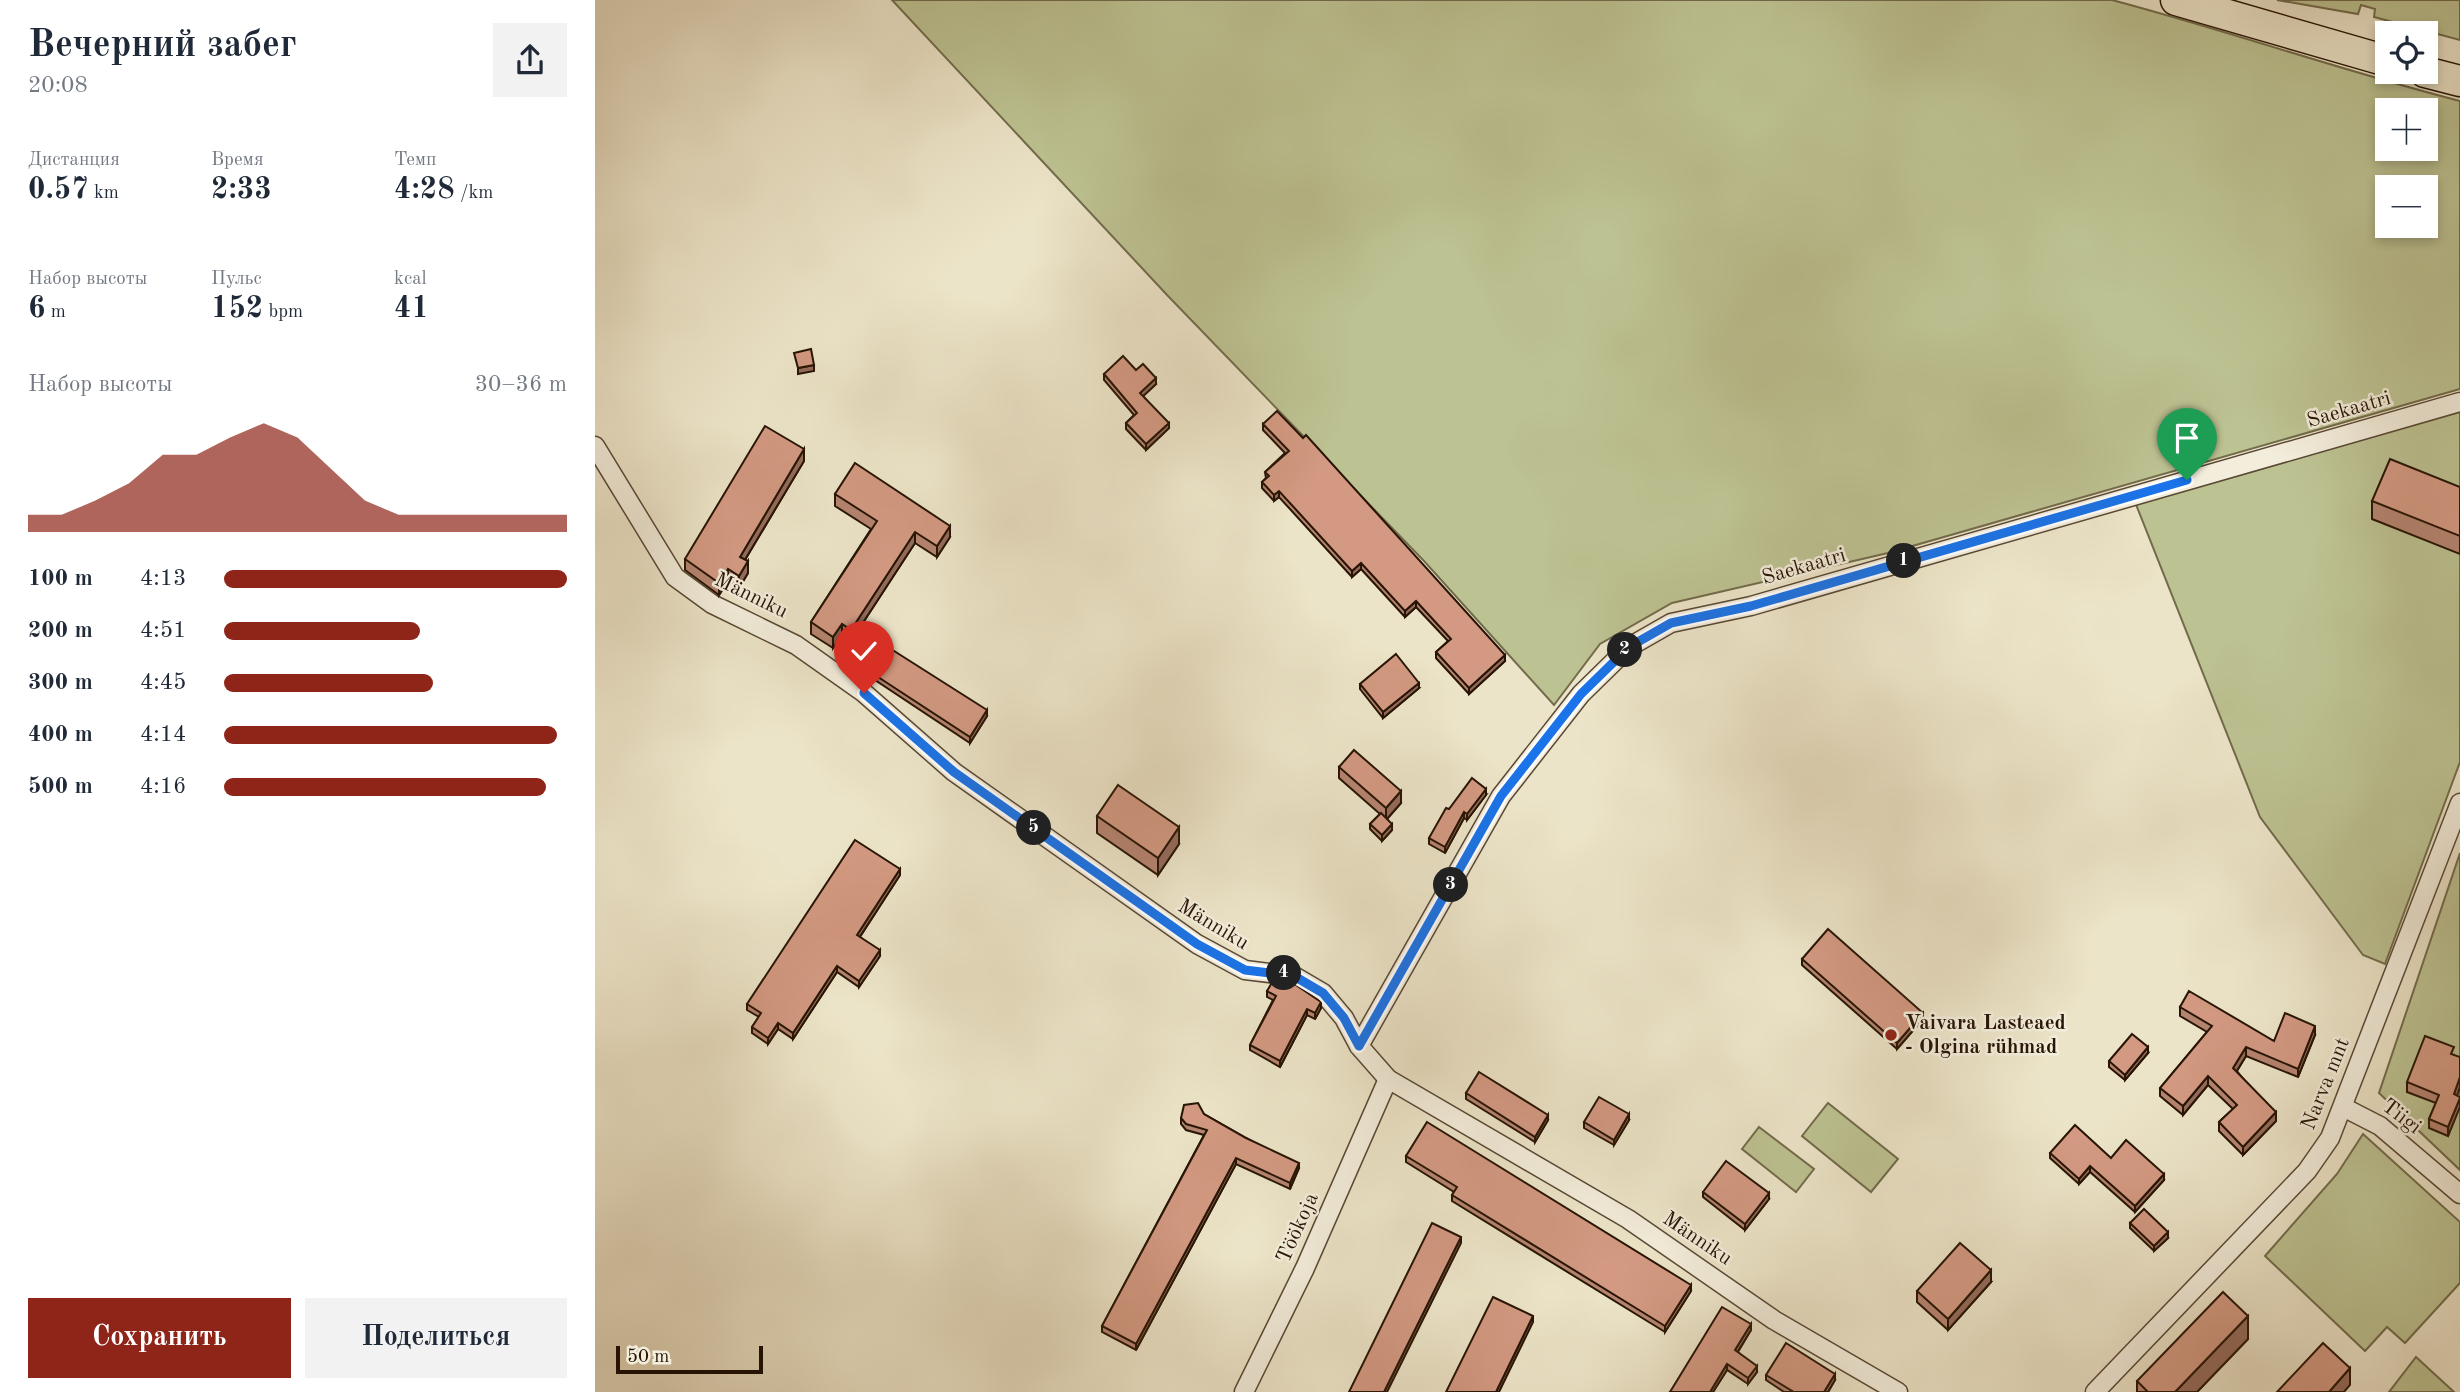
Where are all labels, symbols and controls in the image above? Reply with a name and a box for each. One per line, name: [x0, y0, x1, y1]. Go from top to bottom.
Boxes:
map controls: [2375, 21, 2438, 238]
button: locate: [2375, 21, 2438, 84]
button: share: [493, 23, 567, 97]
text: Вечерний забег: [28, 27, 297, 65]
text: 20:08: [28, 74, 88, 97]
button: +: [2375, 98, 2438, 161]
text: Дистанция: [28, 151, 120, 170]
text: Время: [211, 151, 264, 170]
text: Темп: [394, 151, 436, 170]
text: 0.57: [28, 175, 89, 205]
text: 2:33: [211, 175, 272, 205]
text: 4:28: [394, 175, 455, 205]
button: −: [2375, 175, 2438, 238]
text: km: [89, 184, 119, 203]
text: /km: [455, 184, 493, 203]
text: Набор высоты: [28, 270, 147, 289]
text: Пульс: [211, 270, 262, 289]
text: kcal: [394, 270, 427, 289]
text: 6: [28, 294, 45, 324]
text: 152: [211, 294, 263, 324]
text: 41: [394, 294, 429, 324]
text: m: [45, 303, 66, 322]
text: bpm: [263, 303, 303, 322]
text: Набор высоты: [28, 373, 172, 396]
text: 30–36 m: [475, 373, 567, 396]
street label: Saekaatri: [2305, 388, 2393, 432]
pin: [2157, 408, 2217, 480]
icon: arrive: [2168, 419, 2206, 457]
pin: 1: [1887, 544, 1921, 578]
street label: Saekaatri: [1760, 545, 1848, 589]
text: 1: [1898, 551, 1909, 570]
text: 100 m: [28, 567, 93, 590]
text: 4:13: [140, 567, 186, 590]
street label: Männiku: [711, 569, 791, 623]
text: 200 m: [28, 619, 93, 642]
text: 4:51: [140, 619, 186, 642]
pin: [834, 621, 894, 693]
icon: check: [845, 632, 883, 670]
pin: 2: [1607, 632, 1643, 668]
text: 2: [1619, 640, 1630, 659]
text: 300 m: [28, 671, 93, 694]
text: 4:45: [140, 671, 186, 694]
text: 400 m: [28, 723, 93, 746]
text: 4:14: [140, 723, 186, 746]
text: 500 m: [28, 775, 93, 798]
text: 4:16: [140, 775, 186, 798]
pin: 5: [1017, 810, 1052, 846]
text: 5: [1028, 818, 1039, 837]
pin: 3: [1433, 868, 1469, 903]
text: 3: [1445, 875, 1456, 894]
street label: Männiku: [1174, 896, 1252, 954]
pin: 4: [1267, 956, 1301, 990]
text: 4: [1278, 963, 1289, 982]
place label: Vaivara Lasteaed - Olgina rühmad: [1905, 1013, 2066, 1058]
marker: Vaivara Lasteaed - Olgina rühmad: [1883, 1027, 1899, 1043]
street label: Narva mnt: [2298, 1035, 2354, 1133]
street label: Tiigi: [2377, 1096, 2425, 1138]
street label: Töökoja: [1273, 1190, 1323, 1266]
street label: Männiku: [1659, 1208, 1735, 1270]
button: Сохранить: [28, 1298, 291, 1378]
button: Поделиться: [305, 1298, 567, 1378]
scale bar: [616, 1343, 763, 1375]
text: 50 m: [627, 1348, 669, 1367]

